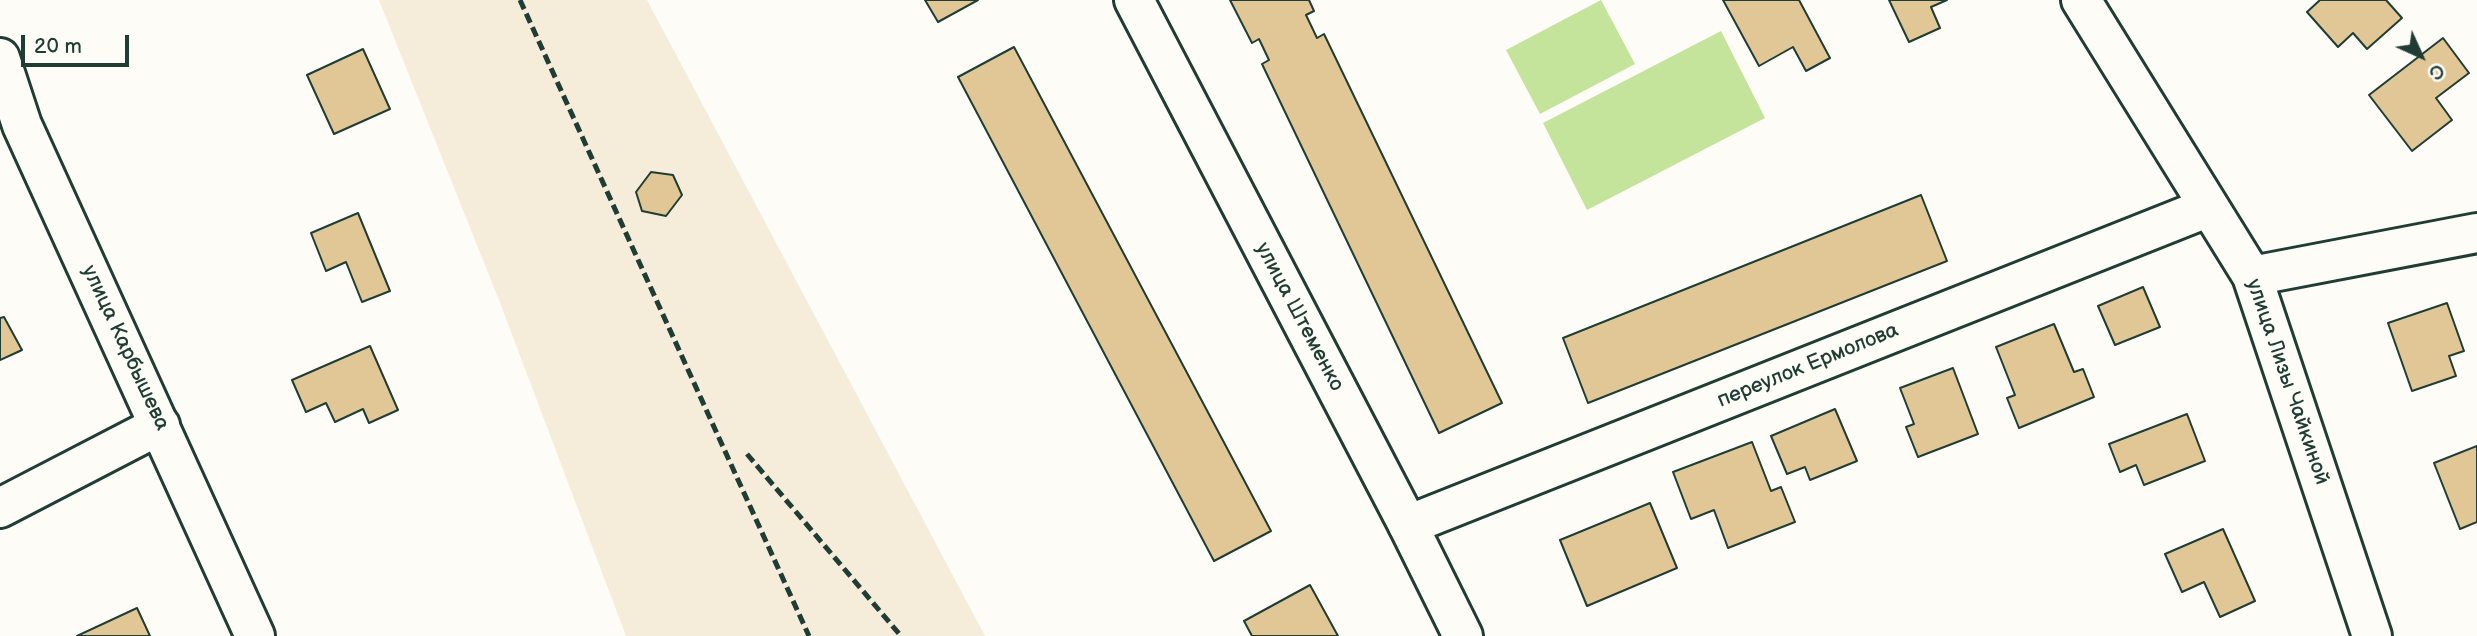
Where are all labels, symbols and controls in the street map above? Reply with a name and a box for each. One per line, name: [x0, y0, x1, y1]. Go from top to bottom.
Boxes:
scale bar: [24, 21, 133, 65]
north arrow: [2386, 21, 2456, 91]
text: 20 m: [34, 34, 82, 59]
text: С: [2423, 58, 2449, 84]
street label: улица Штеменко: [1249, 238, 1349, 396]
street label: улица Карбышева: [76, 261, 174, 435]
street label: улица Лизы Чайкиной: [2240, 276, 2334, 488]
street label: переулок Ермолова: [1714, 318, 1902, 414]

